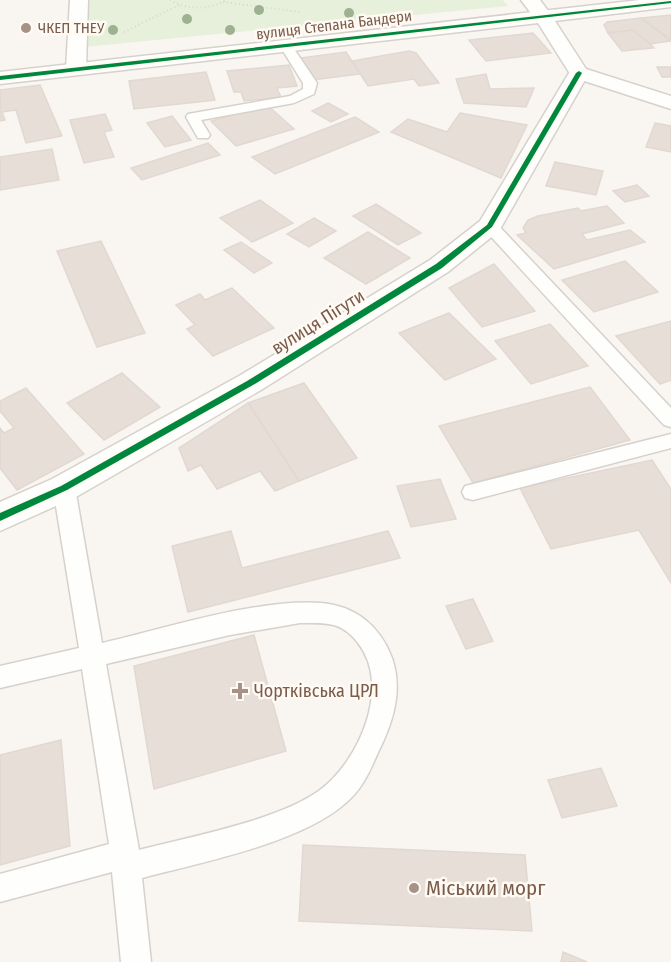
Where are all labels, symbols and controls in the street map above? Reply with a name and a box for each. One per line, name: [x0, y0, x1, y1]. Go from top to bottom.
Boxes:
street label: вулиця Степана Бандери: [255, 7, 413, 43]
place label: ЧКЕП ТНЕУ: [38, 19, 105, 37]
marker: ЧКЕП ТНЕУ: [19, 21, 33, 35]
street label: вулиця Пігути: [267, 285, 369, 359]
place label: Чортківська ЦРЛ: [254, 680, 379, 702]
marker: Чортківська ЦРЛ: [231, 682, 249, 700]
place label: Міський морг: [426, 875, 546, 901]
marker: Міський морг: [407, 881, 421, 895]

